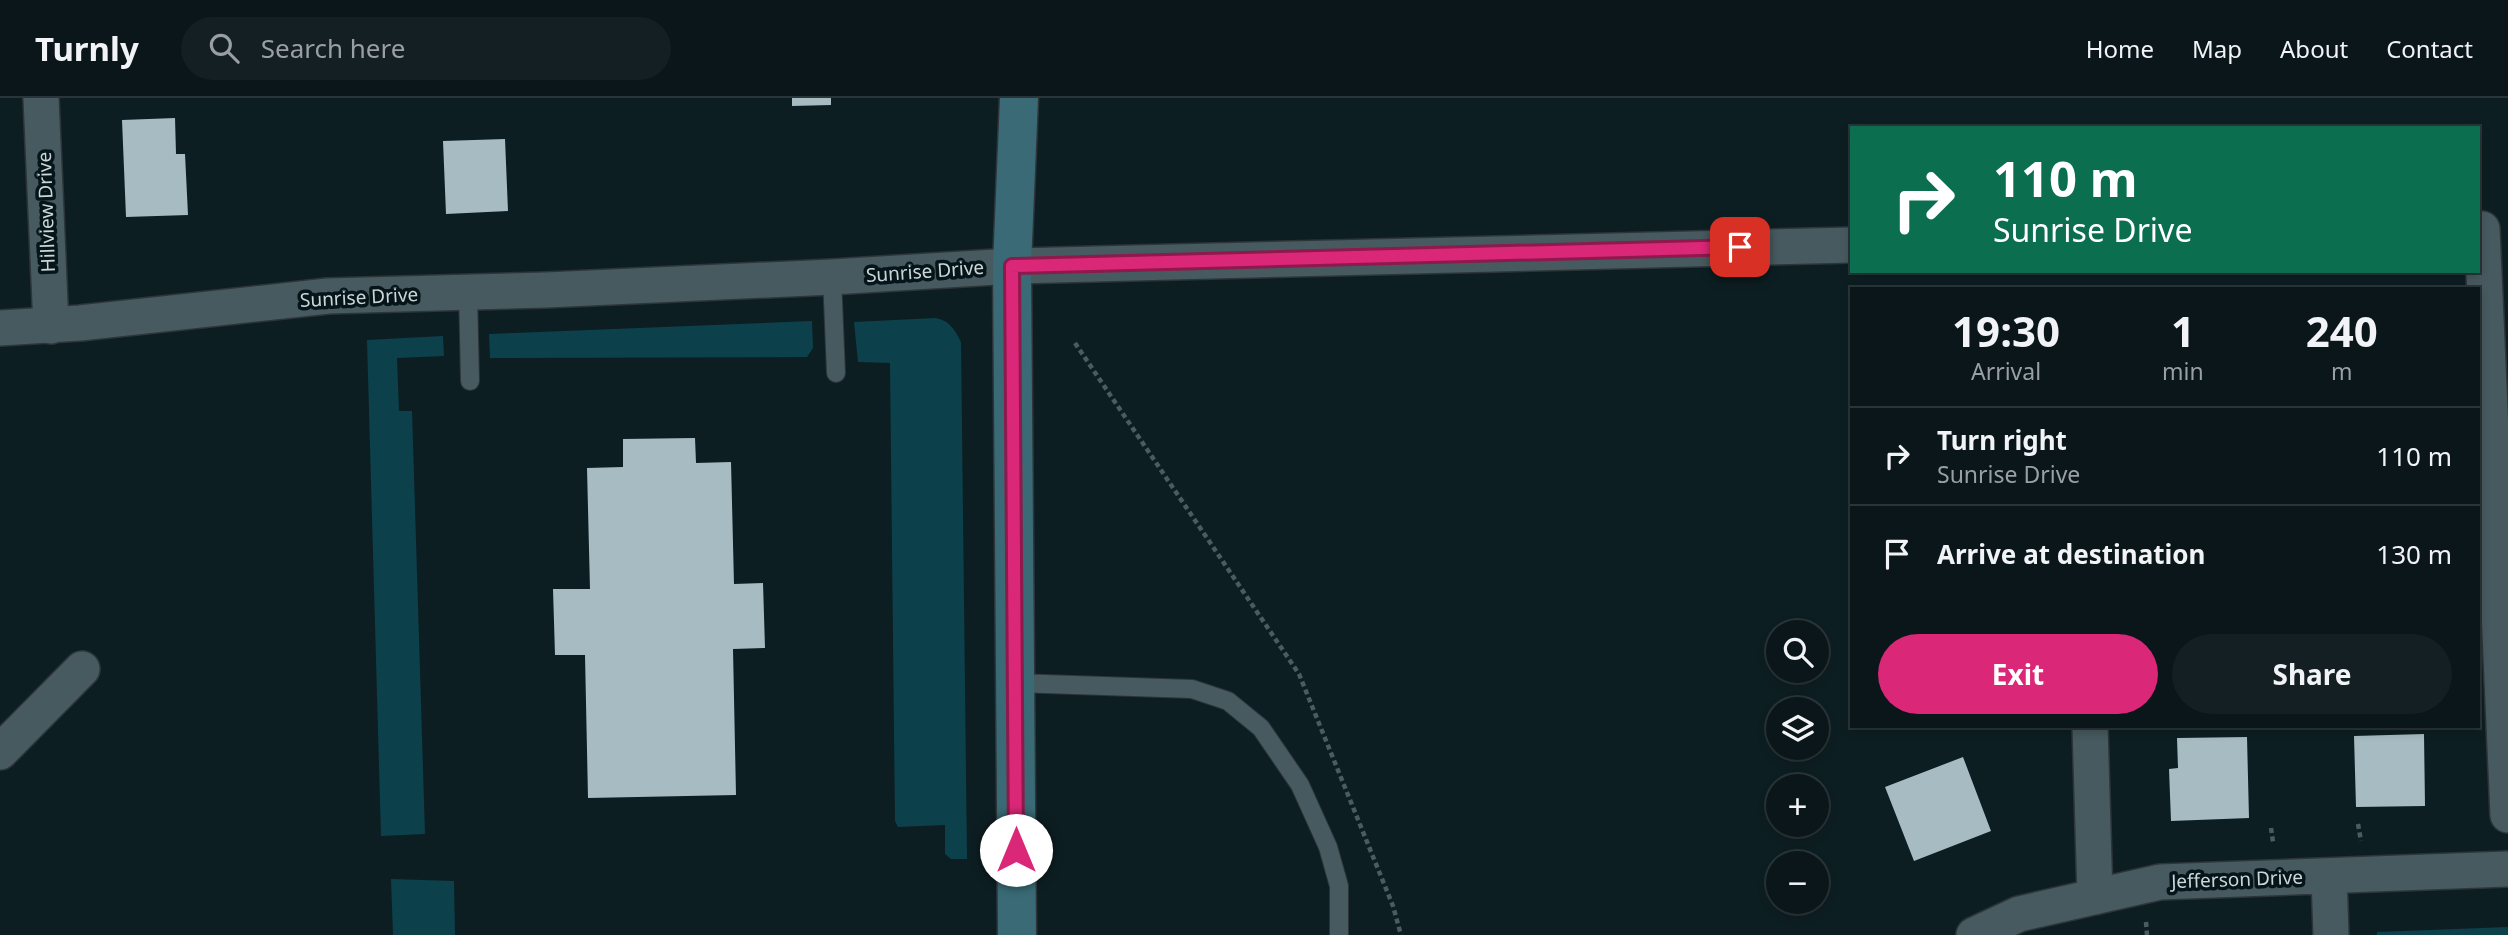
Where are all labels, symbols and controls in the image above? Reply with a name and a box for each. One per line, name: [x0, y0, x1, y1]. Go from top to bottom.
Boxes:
search box: [181, 17, 671, 80]
text: Turnly: [35, 26, 139, 71]
icon: search: [205, 29, 243, 67]
text: Search here: [261, 30, 405, 66]
text: Home: [2086, 32, 2154, 65]
text: Map: [2192, 32, 2242, 65]
text: About: [2280, 32, 2348, 65]
text: Contact: [2386, 32, 2473, 65]
text: 110 m: [1993, 145, 2138, 211]
street label: Hillview Drive: [31, 151, 61, 273]
icon: right: [1878, 154, 1969, 245]
text: Sunrise Drive: [1993, 208, 2192, 251]
pin: [1710, 217, 1770, 277]
icon: arrive: [1721, 228, 1759, 266]
street label: Sunrise Drive: [865, 254, 985, 288]
street label: Sunrise Drive: [299, 281, 419, 313]
text: 19:30: [1952, 302, 2060, 359]
text: 1: [2171, 302, 2195, 359]
text: 240: [2306, 302, 2378, 359]
text: Arrival: [1971, 355, 2041, 387]
text: min: [2162, 355, 2204, 387]
text: m: [2331, 355, 2353, 387]
text: Turn right: [1937, 422, 2067, 458]
icon: right: [1878, 437, 1916, 475]
text: 110 m: [2376, 438, 2452, 474]
text: Sunrise Drive: [1937, 458, 2080, 490]
icon: arrive: [1878, 535, 1916, 573]
text: Arrive at destination: [1937, 536, 2206, 572]
text: 130 m: [2376, 536, 2452, 572]
map controls: [1766, 620, 1829, 914]
button: search: [1766, 620, 1829, 683]
button: Exit: [1878, 634, 2158, 714]
button: Share: [2172, 634, 2452, 714]
button: layers: [1766, 697, 1829, 760]
button: +: [1766, 774, 1829, 837]
position arrow: [979, 813, 1053, 887]
button: −: [1766, 851, 1829, 914]
street label: Jefferson Drive: [2169, 864, 2303, 894]

